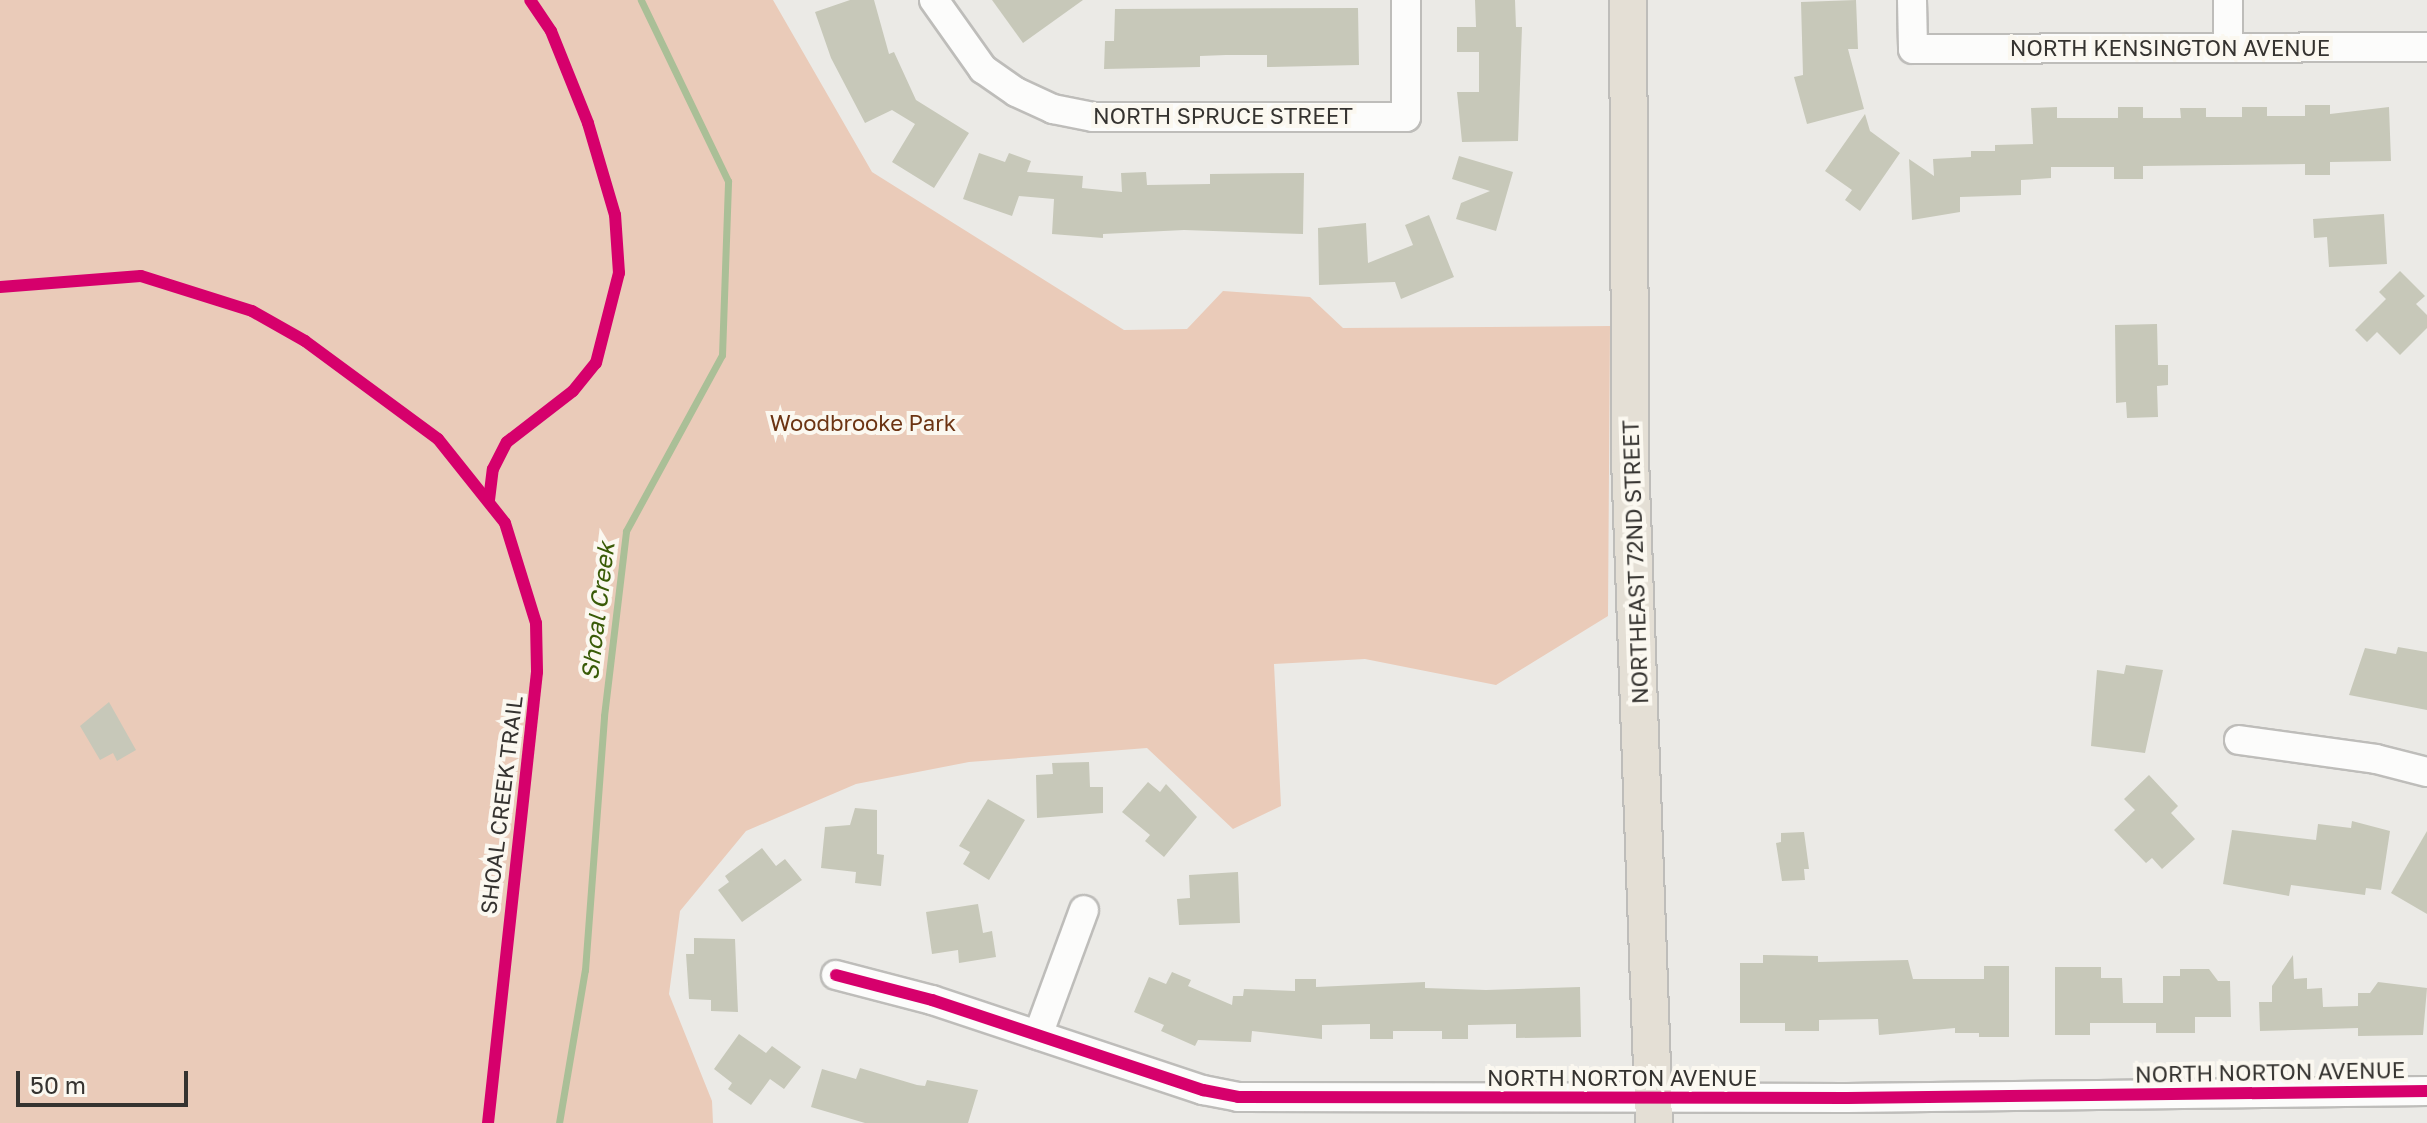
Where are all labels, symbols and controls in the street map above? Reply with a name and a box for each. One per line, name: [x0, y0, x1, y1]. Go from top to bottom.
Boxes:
street label: NORTH KENSINGTON AVENUE: [2010, 35, 2330, 61]
street label: NORTH SPRUCE STREET: [1093, 103, 1353, 129]
park label: Woodbrooke Park: [770, 410, 956, 436]
street label: NORTHEAST 72ND STREET: [1617, 420, 1653, 704]
water label: Shoal Creek: [574, 540, 620, 682]
street label: SHOAL CREEK TRAIL: [475, 694, 527, 916]
scale bar: [20, 1055, 192, 1105]
street label: NORTH NORTON AVENUE: [2135, 1056, 2405, 1088]
street label: NORTH NORTON AVENUE: [1487, 1065, 1757, 1091]
text: 50 m: [30, 1070, 86, 1099]

